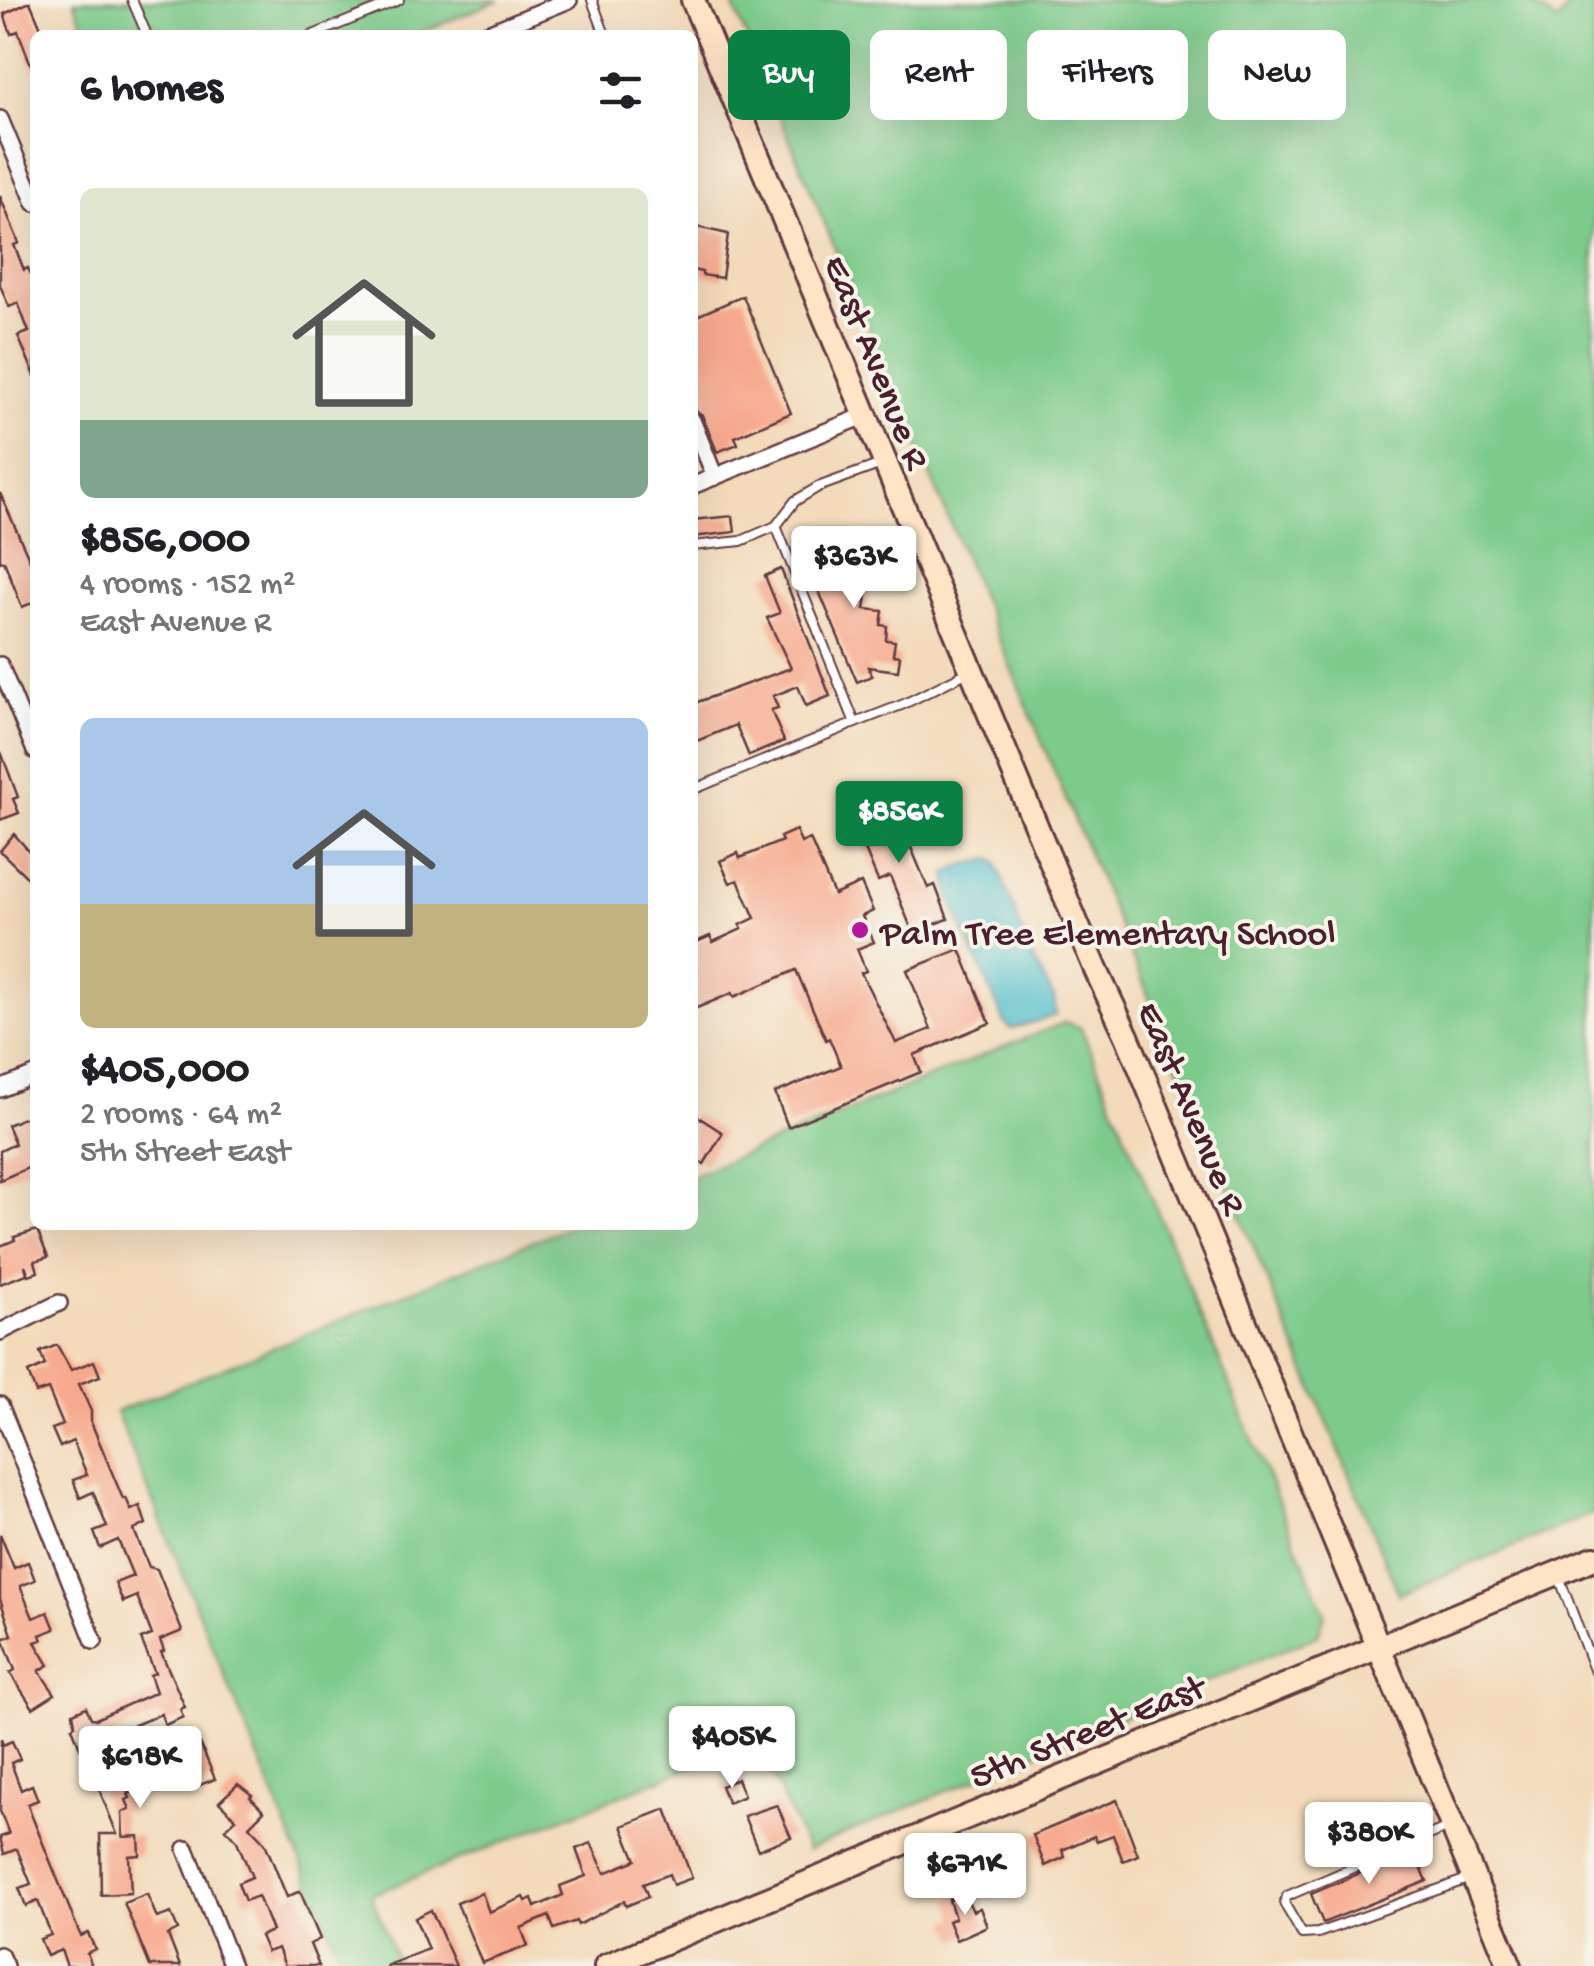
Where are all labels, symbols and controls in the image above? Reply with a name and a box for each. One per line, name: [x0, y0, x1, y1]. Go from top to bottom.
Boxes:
chip: Buy: [728, 30, 850, 120]
chip: Rent: [870, 30, 1007, 120]
chip: Filters: [1027, 30, 1188, 120]
chip: New: [1208, 30, 1346, 120]
icon: filters: [593, 63, 648, 118]
text: 6 homes: [80, 66, 223, 115]
street label: East Avenue R: [811, 250, 937, 478]
icon: home: [274, 253, 454, 433]
text: $856,000: [80, 518, 250, 567]
pin: $363K: [784, 526, 924, 611]
text: $363K: [813, 539, 895, 577]
text: 4 rooms · 152 m²: [80, 567, 295, 605]
text: East Avenue R: [80, 605, 271, 643]
pin: $856K: [829, 781, 969, 866]
icon: home: [274, 783, 454, 963]
text: $856K: [858, 794, 940, 832]
place label: Palm Tree Elementary School: [879, 914, 1336, 958]
marker: Palm Tree Elementary School: [849, 919, 871, 941]
street label: East Avenue R: [1124, 997, 1254, 1224]
text: $405,000: [80, 1048, 249, 1097]
text: 2 rooms · 64 m²: [80, 1097, 282, 1135]
text: 5th Street East: [80, 1135, 290, 1173]
street label: 5th Street East: [964, 1666, 1215, 1802]
pin: $405K: [662, 1706, 802, 1791]
text: $405K: [691, 1719, 773, 1757]
pin: $618K: [70, 1726, 210, 1811]
text: $618K: [101, 1739, 179, 1777]
pin: $380K: [1299, 1802, 1439, 1887]
text: $380K: [1327, 1815, 1411, 1853]
pin: $671K: [895, 1833, 1035, 1918]
text: $671K: [926, 1846, 1004, 1884]

